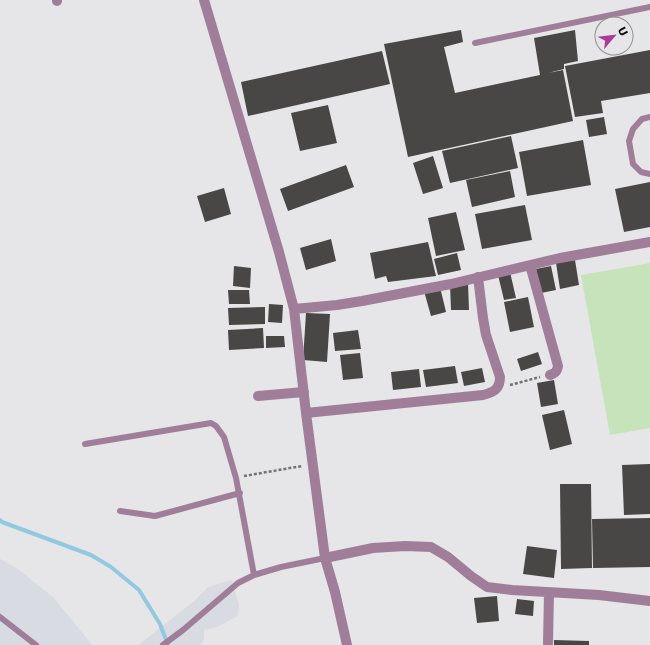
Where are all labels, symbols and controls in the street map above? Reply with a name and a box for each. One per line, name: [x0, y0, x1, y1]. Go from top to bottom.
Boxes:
north arrow: [594, 16, 634, 56]
text: U: [615, 25, 630, 39]

